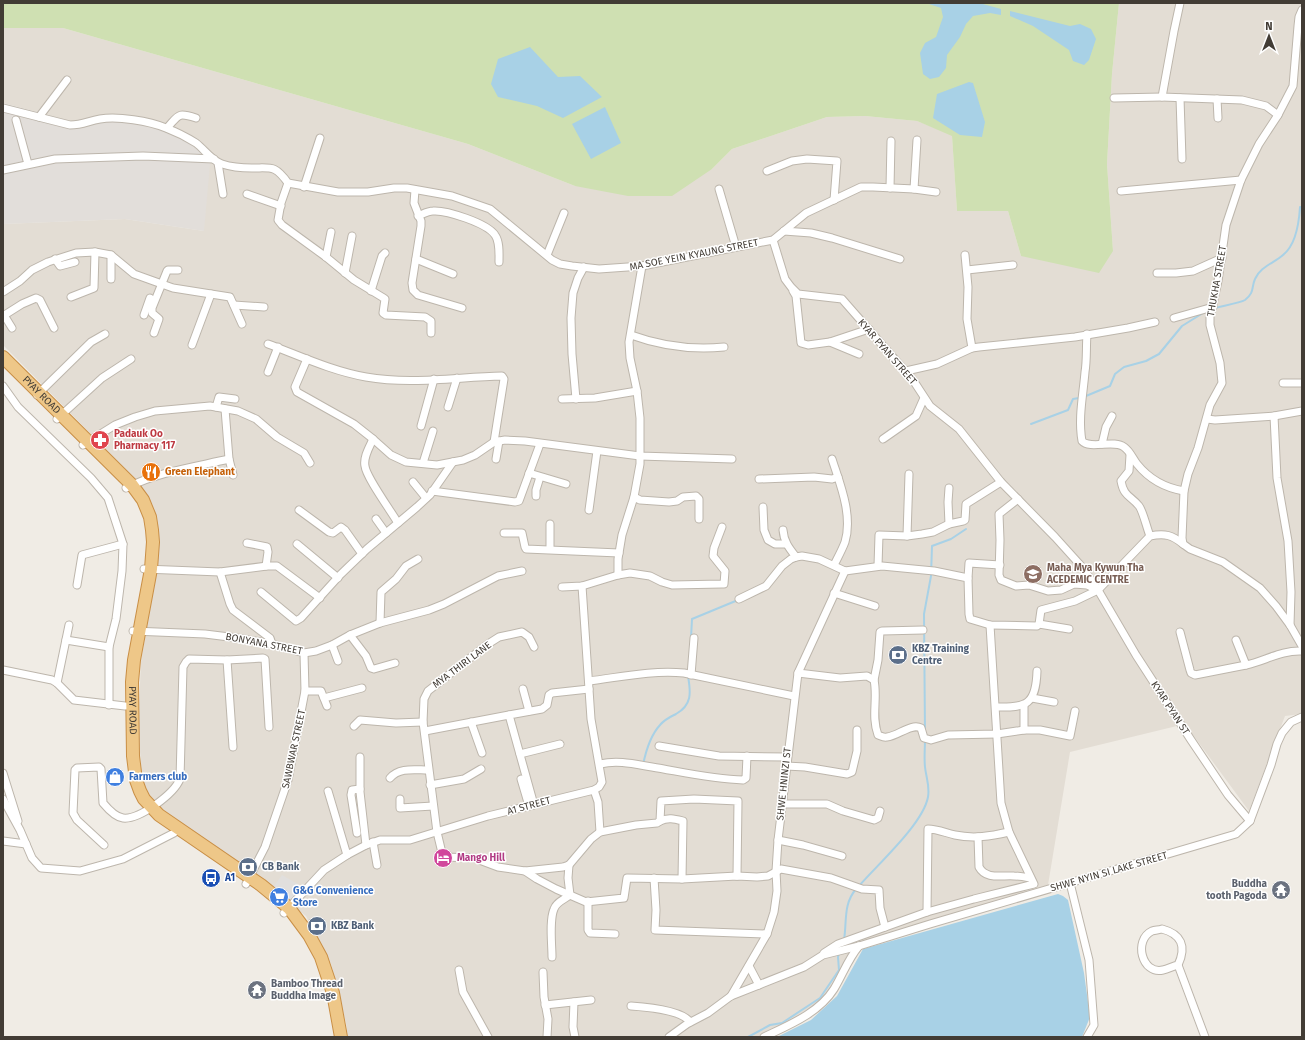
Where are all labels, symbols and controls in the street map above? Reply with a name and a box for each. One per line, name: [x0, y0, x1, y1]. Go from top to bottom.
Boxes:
north arrow: [1249, 16, 1289, 56]
text: N: [1265, 20, 1273, 33]
street label: MA SOE YEIN KYAUNG STREET: [629, 236, 760, 273]
street label: THUKHA STREET: [1205, 244, 1229, 317]
street label: KYAR PYAN STREET: [855, 317, 919, 388]
street label: PYAY ROAD: [20, 374, 63, 417]
place label: Padauk Oo Pharmacy 117: [114, 428, 175, 452]
pharmacy icon: Padauk Oo Pharmacy 117: [89, 429, 111, 451]
restaurant icon: Green Elephant: [140, 461, 162, 483]
place label: Green Elephant: [165, 466, 235, 478]
place label: Maha Mya Kywun Tha ACEDEMIC CENTRE: [1046, 562, 1144, 586]
school or university icon: Maha Mya Kywun Tha ACEDEMIC CENTRE: [1022, 563, 1044, 585]
street label: BONYANA STREET: [225, 631, 304, 657]
street label: MYA THIRI LANE: [430, 639, 494, 691]
place label: KBZ Training Centre: [912, 643, 970, 667]
bank icon: KBZ Training Centre: [887, 644, 909, 666]
street label: KYAR PYAN ST: [1148, 679, 1192, 738]
street label: PYAY ROAD: [126, 686, 139, 735]
street label: SAWBWAR STREET: [280, 708, 308, 790]
street label: SHWE HNINZI ST: [774, 746, 794, 821]
shop icon: Farmers club: [104, 766, 126, 788]
place label: Farmers club: [129, 771, 187, 783]
street label: A1 STREET: [506, 794, 553, 818]
hotel icon: Mango Hill: [432, 847, 454, 869]
street label: SHWE NYIN SI LAKE STREET: [1049, 849, 1170, 894]
place label: Mango Hill: [457, 852, 505, 864]
bank icon: CB Bank: [237, 856, 259, 878]
place label: CB Bank: [262, 861, 300, 873]
bus stop icon: A1: [200, 867, 222, 889]
place label: A1: [224, 872, 235, 884]
place label: Buddha tooth Pagoda: [1206, 878, 1268, 902]
temple icon: Buddha tooth Pagoda: [1270, 879, 1292, 901]
place label: G&G Convenience Store: [293, 885, 374, 909]
supermarket icon: G&G Convenience Store: [268, 886, 290, 908]
bank icon: KBZ Bank: [306, 915, 328, 937]
place label: KBZ Bank: [331, 920, 375, 932]
place label: Bamboo Thread Buddha Image: [271, 978, 343, 1002]
temple icon: Bamboo Thread Buddha Image: [246, 979, 268, 1001]

